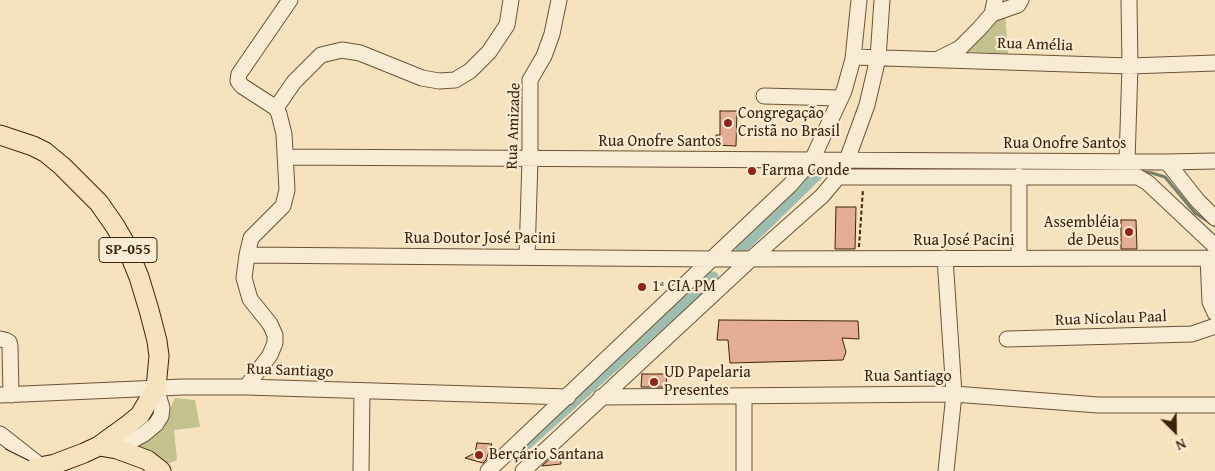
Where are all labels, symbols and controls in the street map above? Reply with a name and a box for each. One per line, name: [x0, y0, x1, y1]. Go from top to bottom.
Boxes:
street label: Rua Amélia: [997, 34, 1073, 56]
street label: Rua Amizade: [503, 82, 525, 170]
place label: Congregação Cristã no Brasil: [738, 104, 840, 142]
marker: Congregação Cristã no Brasil: [722, 117, 734, 129]
street label: Rua Onofre Santos: [599, 132, 721, 152]
street label: Rua Onofre Santos: [1004, 134, 1126, 154]
place label: Farma Conde: [762, 161, 849, 181]
marker: Farma Conde: [746, 165, 758, 177]
place label: Assembléia de Deus: [1044, 213, 1119, 251]
marker: Assembléia de Deus: [1123, 226, 1135, 238]
street label: Rua Doutor José Pacini: [404, 229, 556, 249]
street label: Rua José Pacini: [914, 231, 1014, 251]
road number: SP-055: [99, 238, 157, 262]
place label: 1ª CIA PM: [652, 277, 716, 297]
marker: 1ª CIA PM: [636, 281, 648, 293]
street label: Rua Nicolau Paal: [1055, 307, 1167, 331]
street label: Rua Santiago: [246, 360, 334, 382]
place label: UD Papelaria Presentes: [664, 363, 751, 401]
street label: Rua Santiago: [864, 367, 952, 387]
marker: UD Papelaria Presentes: [648, 376, 660, 388]
north arrow: [1150, 406, 1200, 456]
text: N: [1173, 434, 1189, 456]
place label: Berçário Santana: [489, 445, 604, 465]
marker: Berçário Santana: [473, 449, 485, 461]

